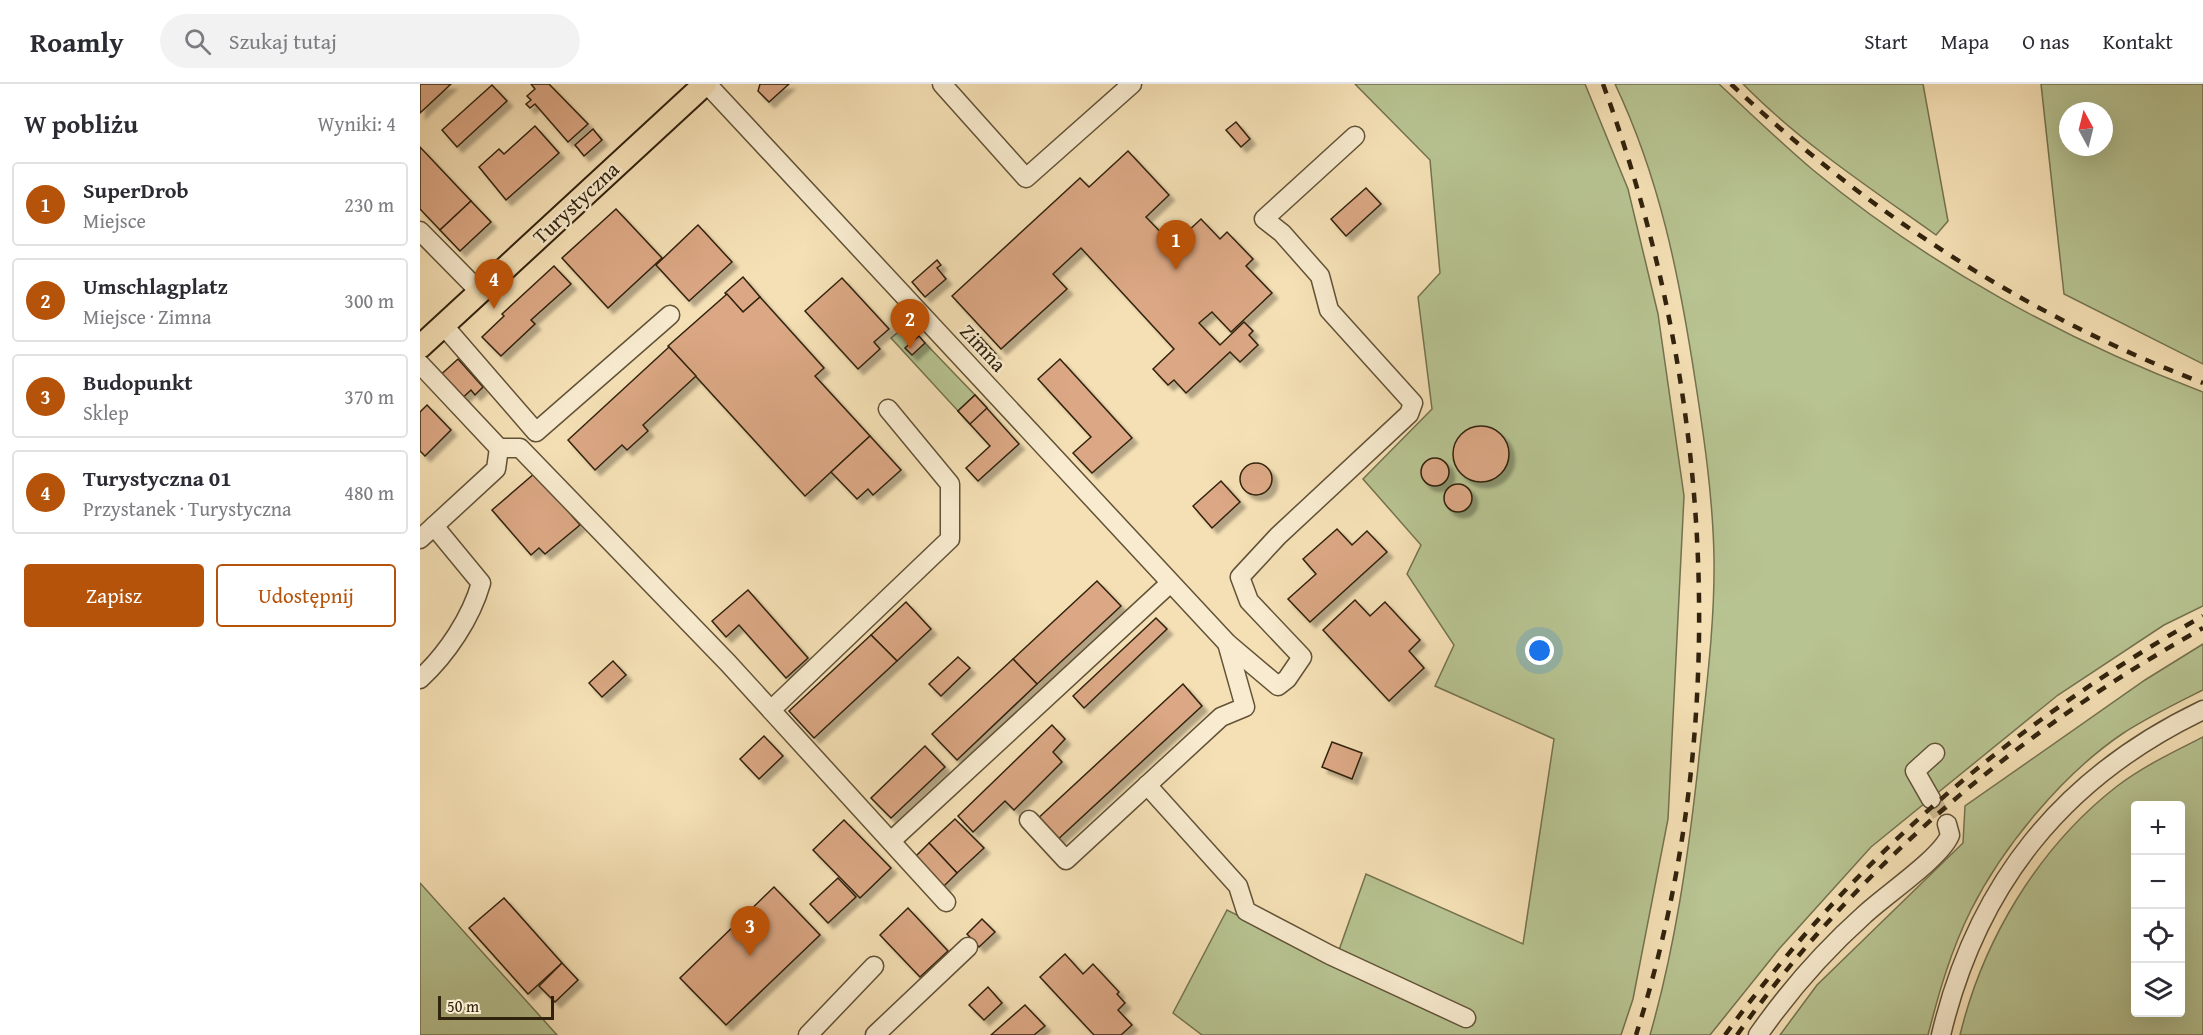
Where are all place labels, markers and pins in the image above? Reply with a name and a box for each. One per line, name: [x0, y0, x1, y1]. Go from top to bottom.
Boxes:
pin: 1: [1156, 220, 1196, 270]
pin: 4: [474, 260, 514, 309]
pin: 2: [890, 300, 930, 349]
pin: 3: [730, 906, 770, 956]

